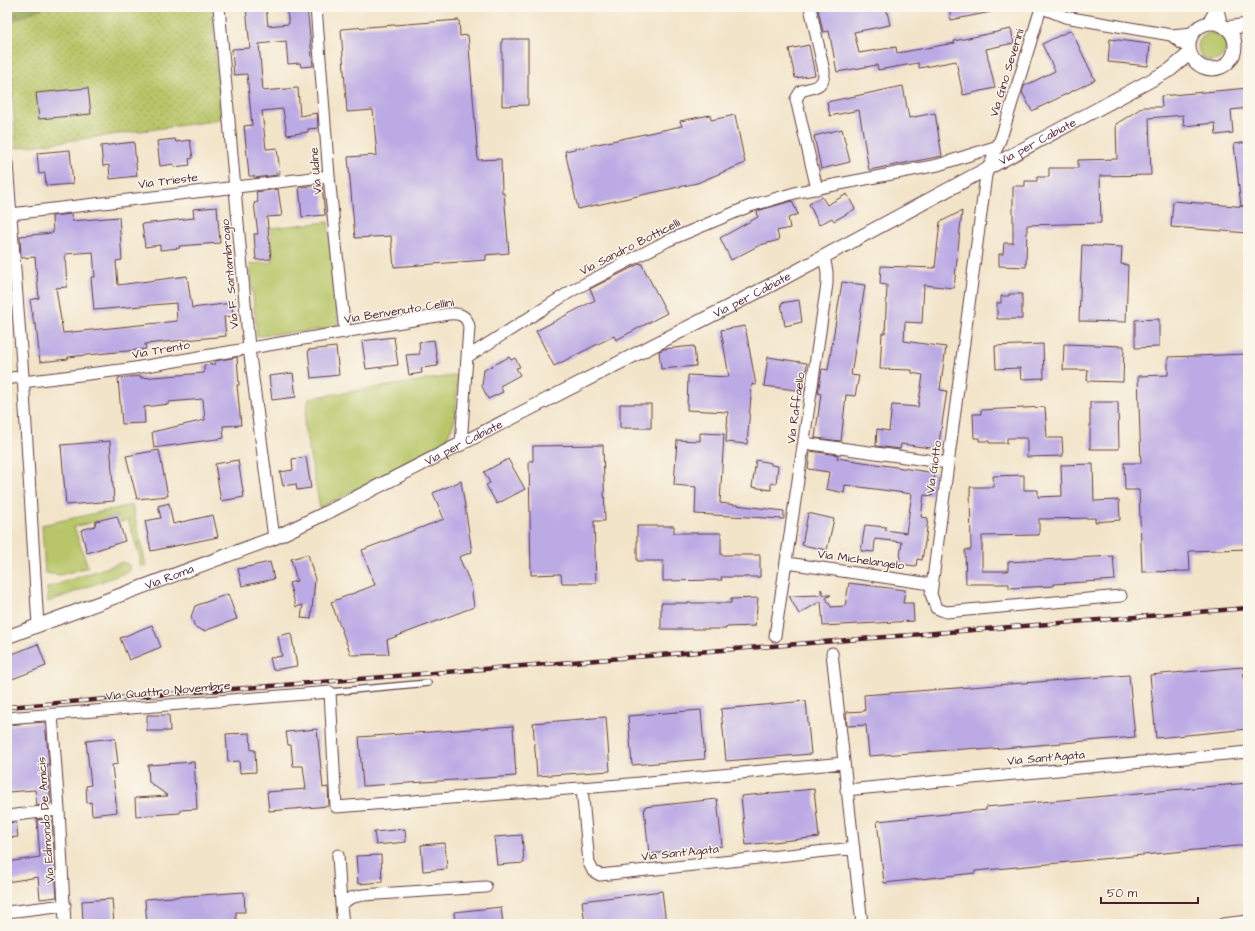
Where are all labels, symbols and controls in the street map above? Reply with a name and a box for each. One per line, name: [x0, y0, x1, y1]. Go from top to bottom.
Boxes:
street label: Via Gino Severini: [986, 27, 1028, 119]
street label: Via per Cabiate: [996, 113, 1079, 169]
street label: Via Udine: [305, 146, 327, 195]
street label: Via Trieste: [137, 169, 199, 193]
street label: Via Sandro Botticelli: [577, 214, 683, 280]
street label: Via F. Santambrogio: [217, 218, 244, 330]
street label: Via per Cabiate: [710, 267, 794, 322]
street label: Via Benvenuto Cellini: [343, 294, 455, 328]
street label: Via Trento: [131, 337, 191, 363]
street label: Via Raffaello: [783, 371, 809, 445]
street label: Via per Cabiate: [422, 415, 506, 470]
street label: Via Giotto: [922, 439, 946, 495]
street label: Via Michelangelo: [816, 546, 906, 576]
street label: Via Roma: [142, 560, 196, 594]
street label: Via Quattro Novembre: [105, 677, 232, 705]
street label: Via Sant'Agata: [1007, 746, 1086, 771]
street label: Via Edmondo De Amicis: [33, 756, 59, 884]
street label: Via Sant'Agata: [640, 840, 720, 867]
scale bar: [1101, 879, 1198, 905]
text: 50 m: [1107, 885, 1138, 902]

